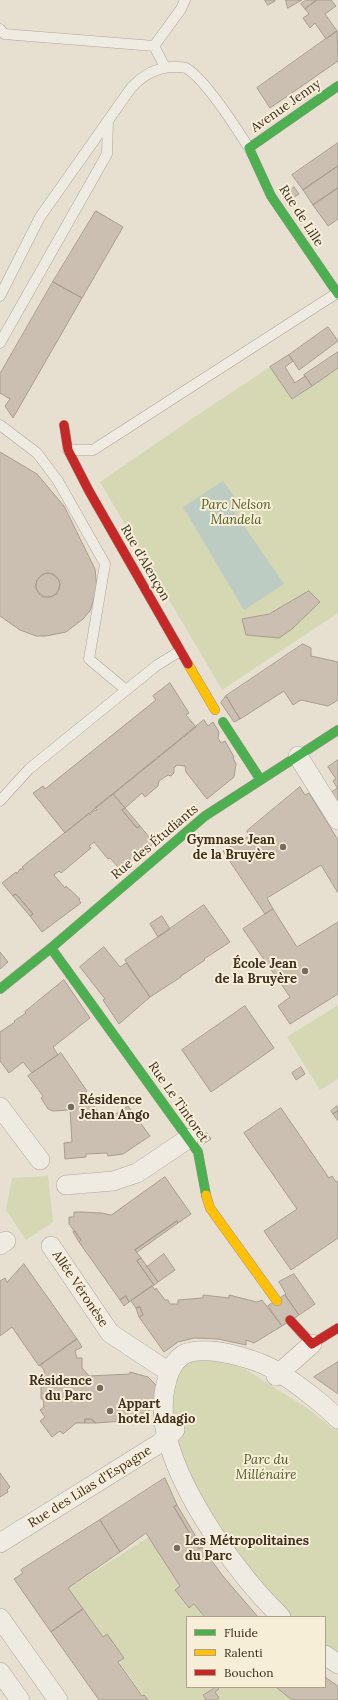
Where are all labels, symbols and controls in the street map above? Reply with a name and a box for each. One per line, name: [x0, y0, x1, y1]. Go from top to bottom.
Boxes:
street label: Avenue Jenny: [248, 76, 324, 136]
street label: Rue de Lille: [275, 182, 327, 250]
park label: Parc Nelson Mandela: [201, 497, 271, 528]
street label: Rue d'Alençon: [117, 522, 173, 604]
street label: Rue des Étudiants: [108, 801, 202, 883]
place label: Gymnase Jean de la Bruyère: [187, 832, 275, 863]
marker: Gymnase Jean de la Bruyère: [278, 842, 288, 852]
place label: École Jean de la Bruyère: [215, 956, 297, 987]
marker: École Jean de la Bruyère: [300, 966, 310, 976]
street label: Rue Le Tintoret: [145, 1059, 211, 1145]
place label: Résidence Jehan Ango: [79, 1092, 150, 1123]
marker: Résidence Jehan Ango: [66, 1102, 76, 1112]
street label: Allée Véronèse: [49, 1248, 111, 1330]
place label: Résidence du Parc: [29, 1373, 92, 1404]
marker: Résidence du Parc: [95, 1383, 105, 1393]
place label: Appart hotel Adagio: [118, 1396, 195, 1427]
marker: Appart hotel Adagio: [105, 1406, 115, 1416]
street label: Rue des Lilas d'Espagne: [25, 1443, 155, 1531]
park label: Parc du Millénaire: [236, 1452, 296, 1483]
place label: Les Métropolitaines du Parc: [185, 1533, 309, 1564]
marker: Les Métropolitaines du Parc: [172, 1543, 182, 1553]
legend: [186, 1616, 326, 1688]
text: Fluide: [224, 1625, 258, 1640]
text: Ralenti: [224, 1645, 263, 1660]
text: Bouchon: [224, 1665, 274, 1680]

